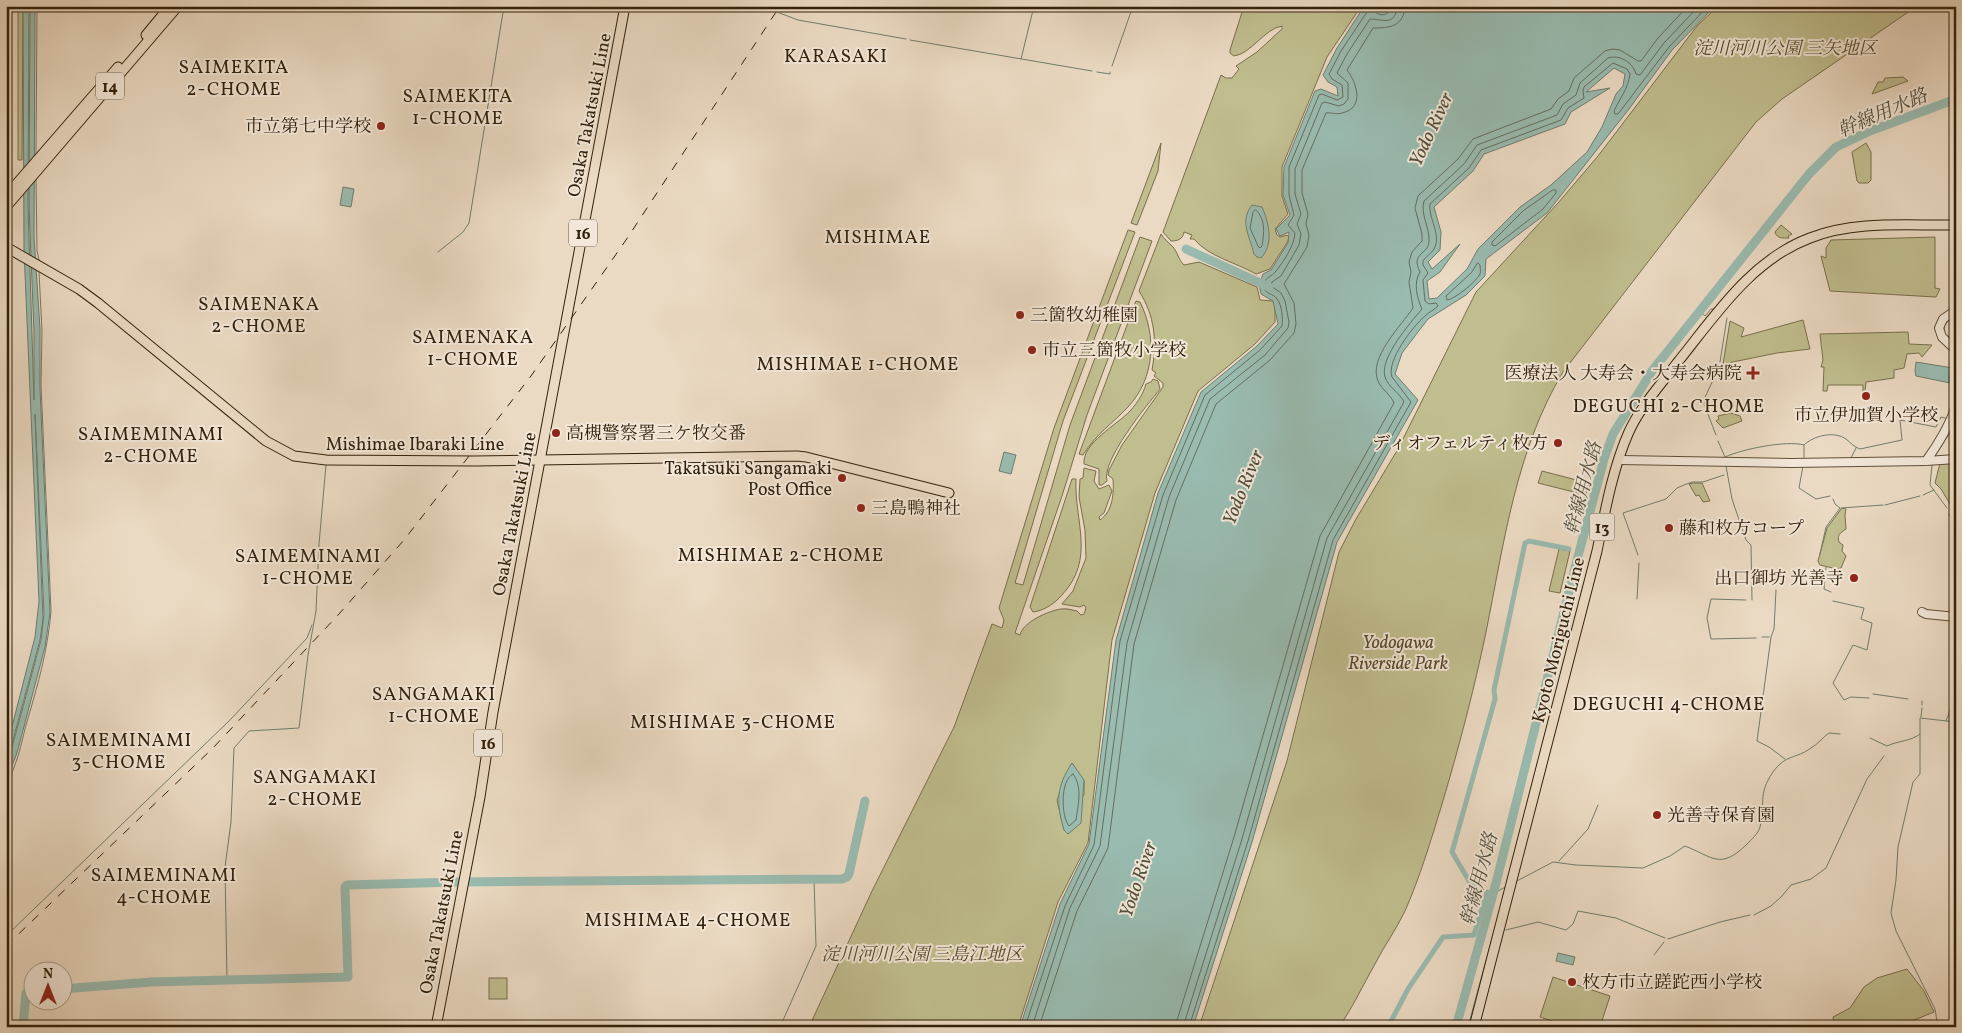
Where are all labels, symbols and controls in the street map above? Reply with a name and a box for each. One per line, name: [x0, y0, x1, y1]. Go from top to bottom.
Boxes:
street label: Osaka Takatsuki Line: [562, 31, 619, 199]
park label: 淀川河川公園 三矢地区: [1693, 37, 1879, 62]
district label: KARASAKI: [784, 44, 888, 70]
district label: SAIMEKITA 2-CHOME: [179, 55, 289, 103]
road number: 14: [96, 72, 124, 100]
water label: 幹線用水路: [1834, 83, 1933, 144]
district label: SAIMEKITA 1-CHOME: [403, 84, 513, 132]
water label: Yodo River: [1403, 88, 1461, 171]
place label: 市立第七中学校: [245, 115, 371, 140]
marker: 市立第七中学校: [375, 120, 387, 132]
road number: 16: [569, 220, 597, 247]
district label: MISHIMAE: [825, 225, 931, 251]
district label: SAIMENAKA 2-CHOME: [198, 292, 320, 340]
place label: 三箇牧幼稚園: [1030, 304, 1138, 329]
marker: 三箇牧幼稚園: [1014, 309, 1026, 321]
district label: SAIMENAKA 1-CHOME: [412, 325, 534, 373]
place label: 市立三箇牧小学校: [1042, 339, 1186, 364]
marker: 市立三箇牧小学校: [1026, 344, 1038, 356]
district label: MISHIMAE 1-CHOME: [756, 352, 960, 378]
place label: 医療法人 大寿会・大寿会病院: [1504, 362, 1742, 387]
marker: 医療法人 大寿会・大寿会病院: [1746, 366, 1760, 380]
marker: 市立伊加賀小学校: [1860, 390, 1872, 402]
district label: DEGUCHI 2-CHOME: [1573, 394, 1765, 420]
place label: 市立伊加賀小学校: [1794, 404, 1938, 429]
district label: SAIMEMINAMI 2-CHOME: [78, 422, 224, 470]
place label: 高槻警察署三ケ牧交番: [566, 422, 746, 447]
marker: 高槻警察署三ケ牧交番: [550, 427, 562, 439]
street label: Osaka Takatsuki Line: [487, 430, 544, 598]
place label: ディオフェルティ枚方: [1372, 432, 1548, 457]
street label: Mishimae Ibaraki Line: [326, 433, 504, 458]
marker: ディオフェルティ枚方: [1552, 437, 1564, 449]
water label: 幹線用水路: [1559, 437, 1609, 538]
water label: Yodo River: [1217, 445, 1271, 529]
place label: Takatsuki Sangamaki Post Office: [664, 457, 832, 503]
marker: Takatsuki Sangamaki Post Office: [836, 472, 848, 484]
place label: 三島鴨神社: [871, 497, 961, 522]
marker: 三島鴨神社: [855, 502, 867, 514]
road number: 13: [1590, 514, 1614, 540]
place label: 藤和枚方コープ: [1679, 517, 1804, 542]
marker: 藤和枚方コープ: [1663, 522, 1675, 534]
district label: MISHIMAE 2-CHOME: [678, 543, 884, 569]
district label: SAIMEMINAMI 1-CHOME: [235, 544, 381, 592]
street label: Kyoto Moriguchi Line: [1527, 555, 1592, 726]
place label: 出口御坊 光善寺: [1714, 567, 1844, 592]
marker: 出口御坊 光善寺: [1848, 572, 1860, 584]
park label: Yodogawa Riverside Park: [1348, 631, 1448, 677]
district label: SANGAMAKI 1-CHOME: [372, 682, 496, 730]
district label: DEGUCHI 4-CHOME: [1573, 692, 1765, 718]
district label: MISHIMAE 3-CHOME: [630, 710, 836, 736]
district label: SAIMEMINAMI 3-CHOME: [46, 728, 192, 776]
road number: 16: [474, 730, 502, 756]
district label: SANGAMAKI 2-CHOME: [253, 765, 377, 813]
place label: 光善寺保育園: [1667, 804, 1775, 829]
marker: 光善寺保育園: [1651, 809, 1663, 821]
street label: Osaka Takatsuki Line: [414, 828, 471, 996]
water label: 幹線用水路: [1455, 828, 1505, 929]
water label: Yodo River: [1114, 837, 1164, 921]
district label: SAIMEMINAMI 4-CHOME: [91, 863, 237, 911]
district label: MISHIMAE 4-CHOME: [585, 908, 791, 934]
park label: 淀川河川公園 三島江地区: [821, 943, 1025, 968]
north arrow: [22, 960, 72, 1010]
text: N: [43, 965, 53, 984]
place label: 枚方市立蹉跎西小学校: [1582, 971, 1762, 996]
marker: 枚方市立蹉跎西小学校: [1566, 976, 1578, 988]

